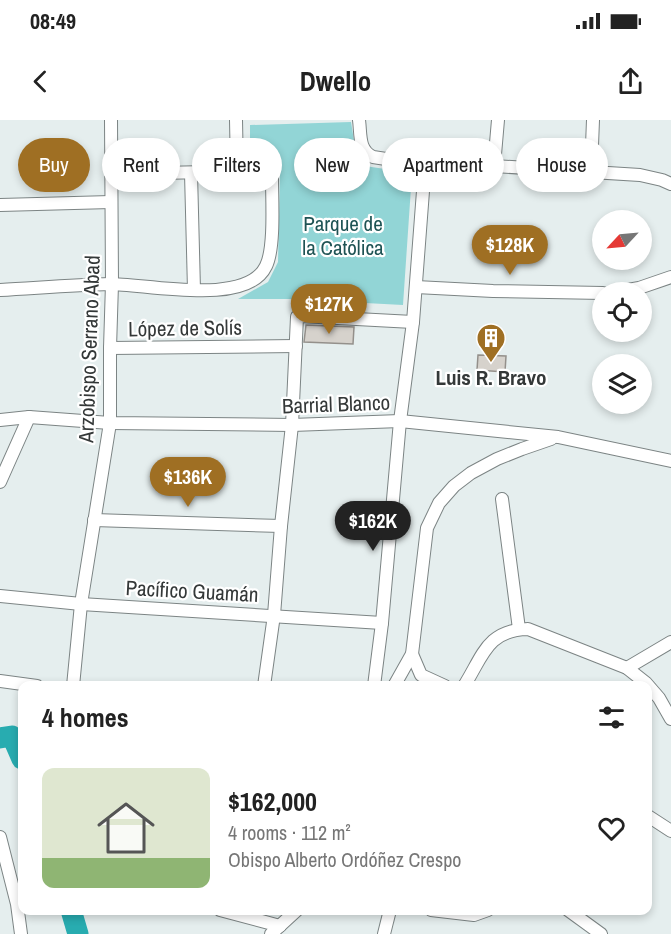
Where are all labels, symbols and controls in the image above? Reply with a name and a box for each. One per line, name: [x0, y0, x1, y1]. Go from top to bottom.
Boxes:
text: 08:49: [30, 6, 76, 36]
text: Dwello: [300, 63, 371, 99]
icon: back: [24, 65, 57, 98]
icon: share: [614, 65, 647, 98]
chip: Buy: [18, 138, 90, 192]
chip: Rent: [102, 138, 180, 192]
chip: Filters: [192, 138, 282, 192]
chip: New: [294, 138, 370, 192]
chip: Apartment: [382, 138, 504, 192]
chip: House: [516, 138, 608, 192]
park label: Parque de la Católica: [302, 209, 384, 262]
north arrow: [592, 210, 652, 270]
map controls: [592, 210, 652, 414]
pin: $128K: [468, 225, 552, 276]
text: $128K: [486, 231, 534, 258]
street label: Arzobispo Serrano Abad: [71, 255, 107, 444]
button: locate: [592, 282, 652, 342]
pin: $127K: [287, 284, 371, 335]
text: $127K: [305, 290, 353, 317]
street label: López de Solís: [128, 313, 242, 343]
building icon: Luis R. Bravo: [475, 322, 507, 364]
button: layers: [592, 354, 652, 414]
place label: Luis R. Bravo: [435, 363, 547, 392]
street label: Barrial Blanco: [281, 388, 391, 420]
pin: $136K: [146, 457, 230, 508]
text: $136K: [164, 463, 212, 490]
pin: $162K: [331, 501, 415, 552]
text: $162K: [349, 507, 397, 534]
street label: Pacífico Guamán: [125, 573, 259, 609]
text: 4 homes: [42, 700, 129, 735]
icon: filters: [595, 701, 628, 734]
text: $162,000: [228, 784, 317, 819]
icon: home: [90, 792, 162, 864]
icon: heart: [595, 812, 628, 845]
text: 4 rooms · 112 m²: [228, 819, 351, 846]
text: Obispo Alberto Ordóñez Crespo: [228, 846, 461, 873]

